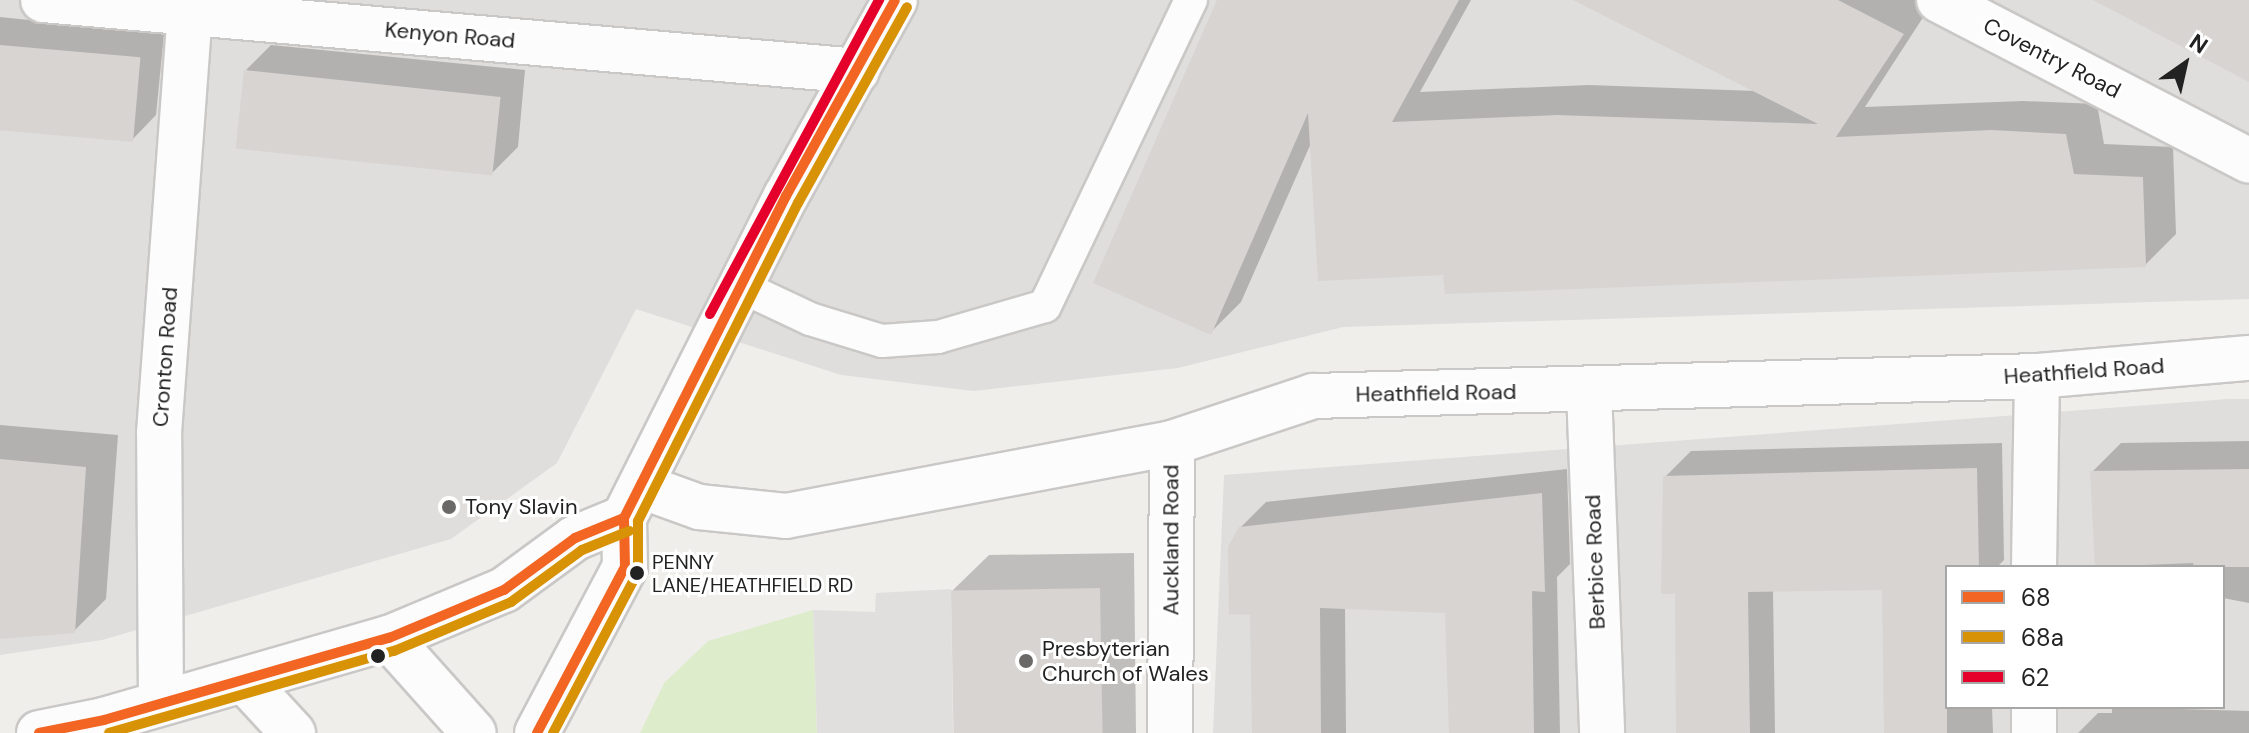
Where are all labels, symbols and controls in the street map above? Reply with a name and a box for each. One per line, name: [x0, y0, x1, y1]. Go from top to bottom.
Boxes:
street label: Coventry Road: [1979, 12, 2125, 104]
street label: Kenyon Road: [384, 16, 516, 54]
north arrow: [2145, 24, 2225, 104]
text: N: [2184, 27, 2213, 60]
street label: Cronton Road: [147, 286, 183, 428]
street label: Heathfield Road: [2003, 352, 2165, 390]
street label: Heathfield Road: [1355, 378, 1517, 408]
street label: Auckland Road: [1158, 464, 1184, 616]
place label: Tony Slavin: [465, 494, 578, 520]
street label: Berbice Road: [1579, 494, 1611, 630]
marker: Tony Slavin: [440, 498, 458, 516]
place label: PENNY LANE/HEATHFIELD RD: [652, 550, 853, 597]
marker: PENNY LANE/HEATHFIELD RD: [629, 565, 645, 581]
legend: [1945, 565, 2225, 709]
text: 68: [2021, 582, 2051, 613]
text: 68a: [2021, 622, 2064, 653]
place label: Presbyterian Church of Wales: [1042, 635, 1209, 686]
unlabelled marker: [370, 648, 386, 664]
marker: Presbyterian Church of Wales: [1017, 652, 1035, 670]
text: 62: [2021, 662, 2049, 693]

